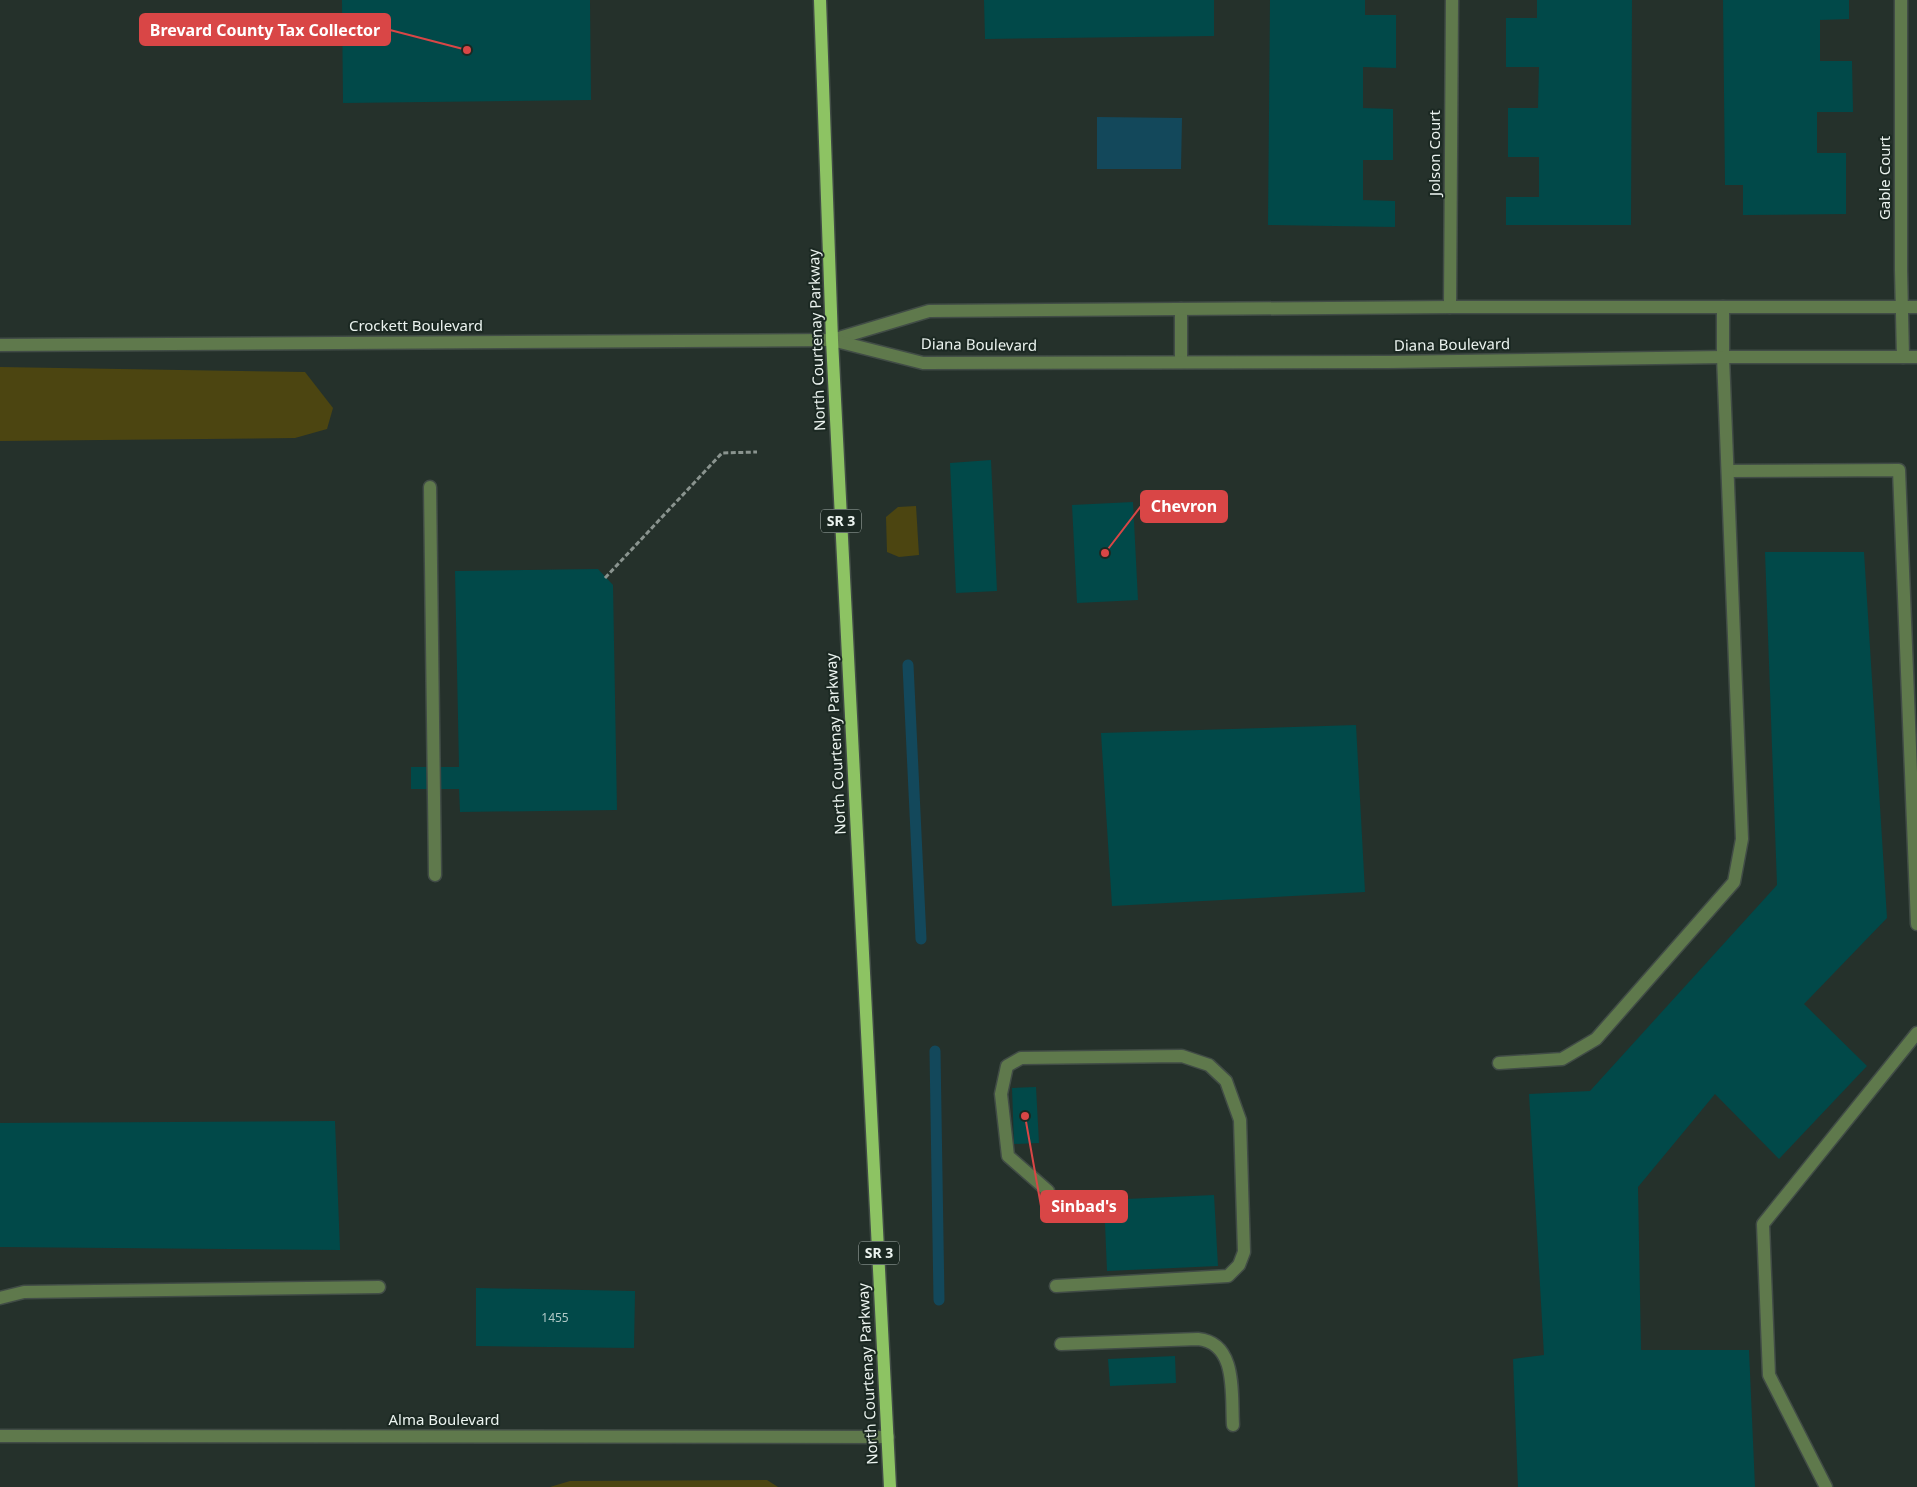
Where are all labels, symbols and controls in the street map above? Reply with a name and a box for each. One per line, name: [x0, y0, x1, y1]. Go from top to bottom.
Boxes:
callout: Brevard County Tax Collector: [140, 14, 390, 45]
text: Brevard County Tax Collector: [150, 19, 380, 41]
street label: Jolson Court: [1424, 109, 1444, 198]
street label: Gable Court: [1874, 135, 1894, 220]
street label: North Courtenay Parkway: [803, 248, 829, 431]
street label: Crockett Boulevard: [349, 315, 483, 335]
street label: Diana Boulevard: [921, 333, 1037, 355]
street label: Diana Boulevard: [1394, 333, 1510, 355]
callout: Chevron: [1141, 491, 1227, 522]
text: Chevron: [1151, 495, 1217, 517]
road number: SR 3: [821, 510, 861, 532]
street label: North Courtenay Parkway: [820, 652, 850, 835]
callout: Sinbad's: [1041, 1191, 1127, 1222]
text: Sinbad's: [1051, 1195, 1117, 1217]
road number: SR 3: [859, 1242, 899, 1264]
street label: North Courtenay Parkway: [852, 1282, 882, 1465]
house number: 1455: [541, 1309, 569, 1326]
street label: Alma Boulevard: [388, 1409, 500, 1429]

